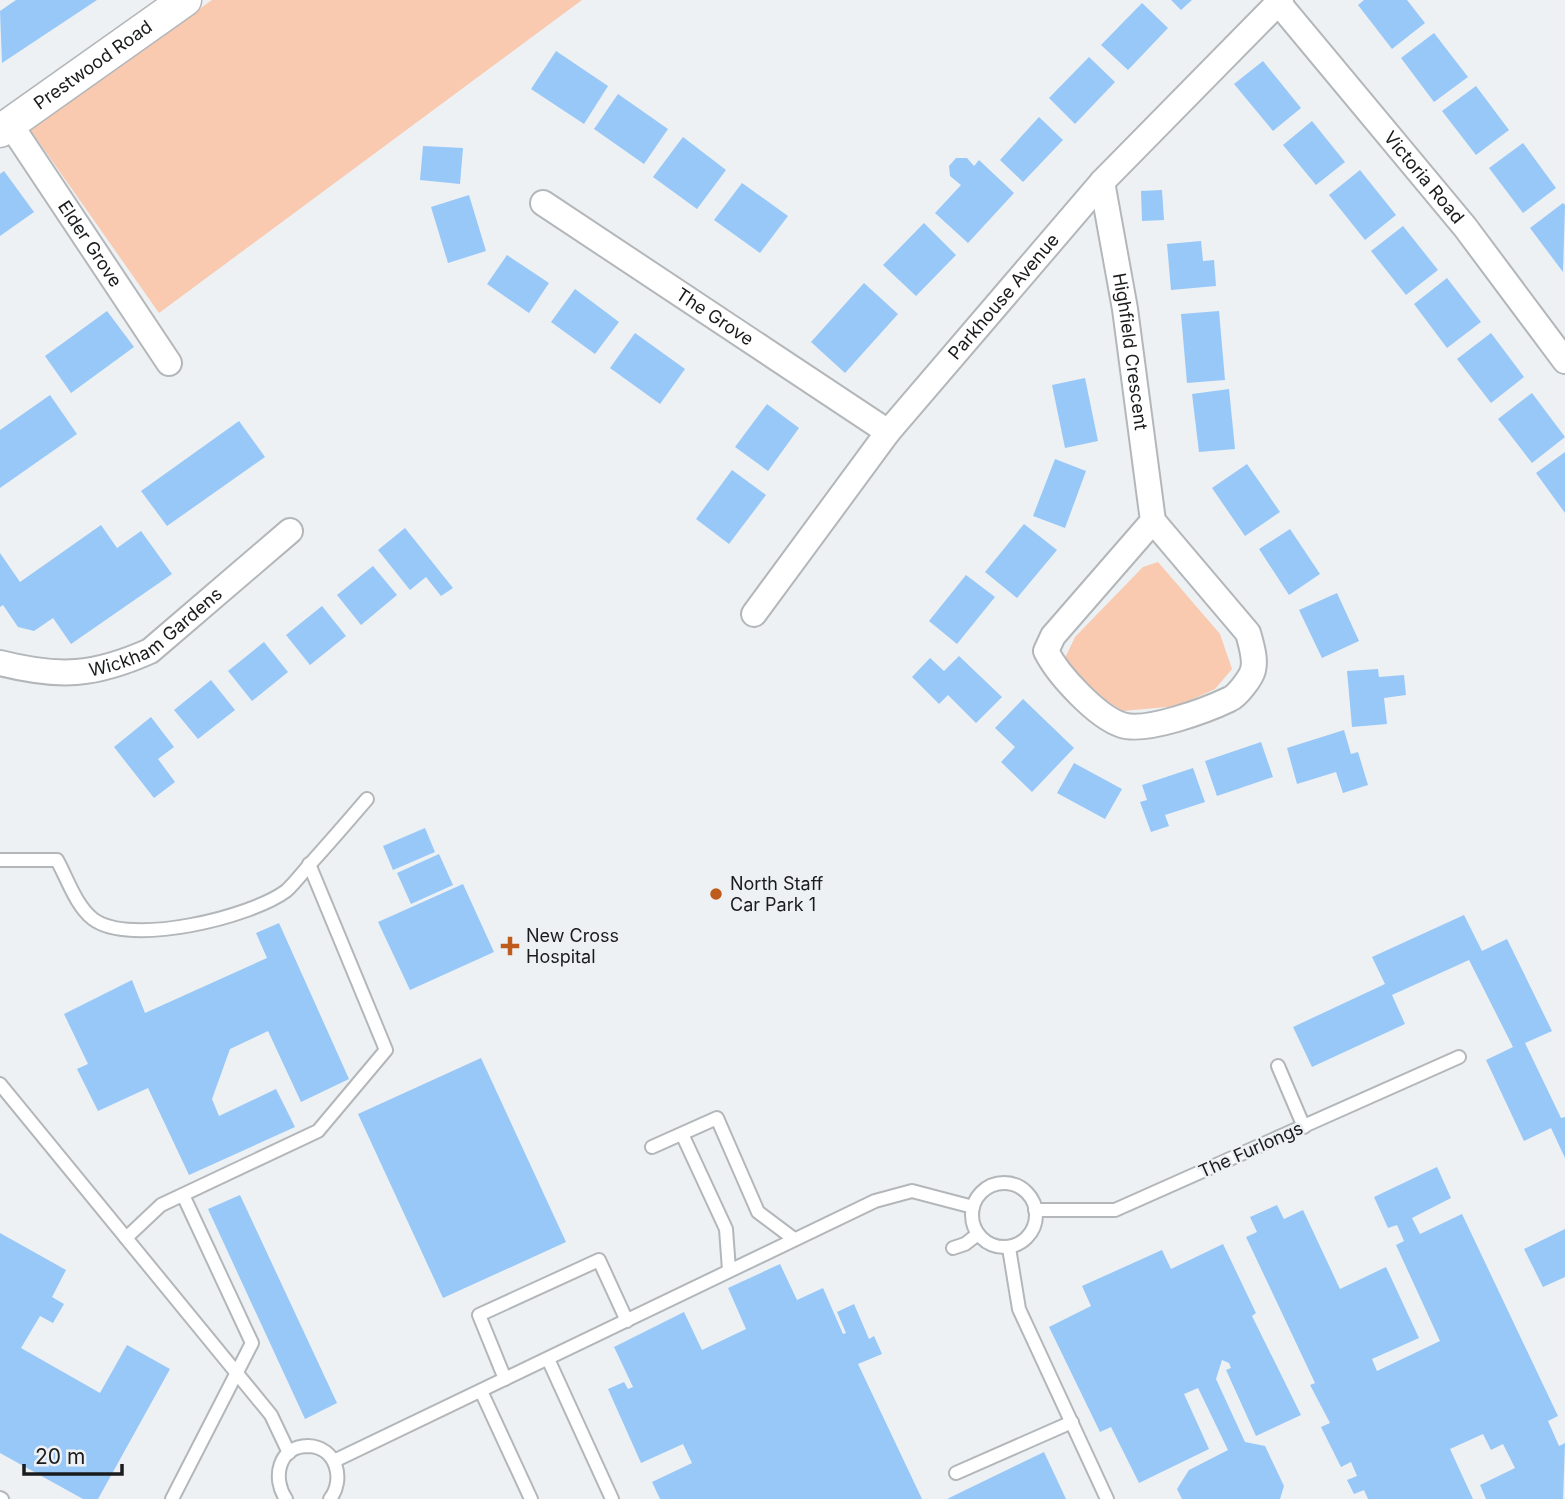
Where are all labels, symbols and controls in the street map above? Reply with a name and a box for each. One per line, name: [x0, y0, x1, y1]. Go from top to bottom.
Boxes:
street label: Prestwood Road: [30, 16, 156, 114]
street label: Victoria Road: [1380, 127, 1469, 228]
street label: Elder Grove: [54, 197, 126, 291]
street label: Parkhouse Avenue: [944, 229, 1063, 364]
street label: Highfield Crescent: [1109, 271, 1152, 432]
street label: The Grove: [672, 283, 758, 350]
street label: Wickham Gardens: [87, 583, 226, 680]
place label: North Staff Car Park 1: [730, 873, 824, 915]
marker: North Staff Car Park 1: [708, 886, 724, 902]
place label: New Cross Hospital: [526, 925, 619, 967]
marker: New Cross Hospital: [500, 936, 520, 956]
street label: The Furlongs: [1195, 1117, 1306, 1182]
scale bar: [24, 1432, 122, 1476]
text: 20 m: [35, 1444, 85, 1469]

